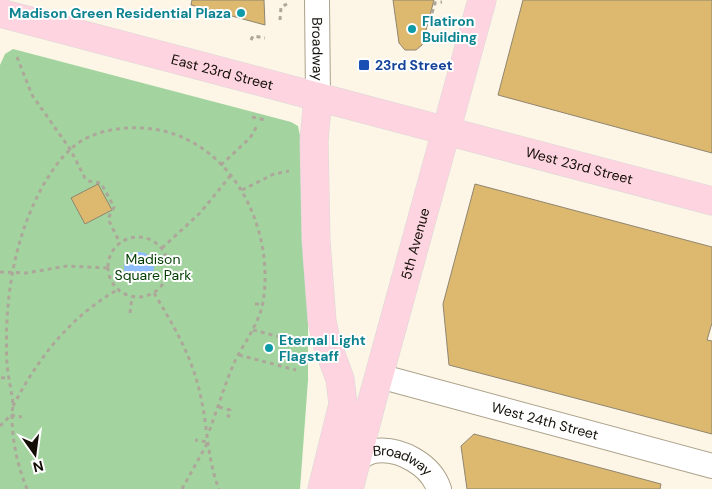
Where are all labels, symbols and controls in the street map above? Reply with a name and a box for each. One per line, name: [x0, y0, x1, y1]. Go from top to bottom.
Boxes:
place label: Madison Green Residential Plaza: [9, 4, 231, 22]
marker: Madison Green Residential Plaza: [235, 7, 247, 19]
place label: Flatiron Building: [422, 12, 477, 46]
street label: Broadway: [308, 17, 327, 81]
marker: Flatiron Building: [406, 23, 418, 35]
street label: East 23rd Street: [169, 50, 275, 94]
place label: 23rd Street: [375, 56, 453, 74]
marker: 23rd Street: [357, 58, 371, 72]
street label: West 23rd Street: [524, 143, 635, 188]
street label: 5th Avenue: [397, 206, 434, 282]
park label: Madison Square Park: [115, 250, 191, 284]
place label: Eternal Light Flagstaff: [279, 331, 366, 365]
marker: Eternal Light Flagstaff: [263, 342, 275, 354]
street label: West 24th Street: [490, 398, 601, 444]
north arrow: [10, 429, 60, 479]
street label: Broadway: [372, 441, 437, 480]
text: N: [31, 457, 45, 477]

